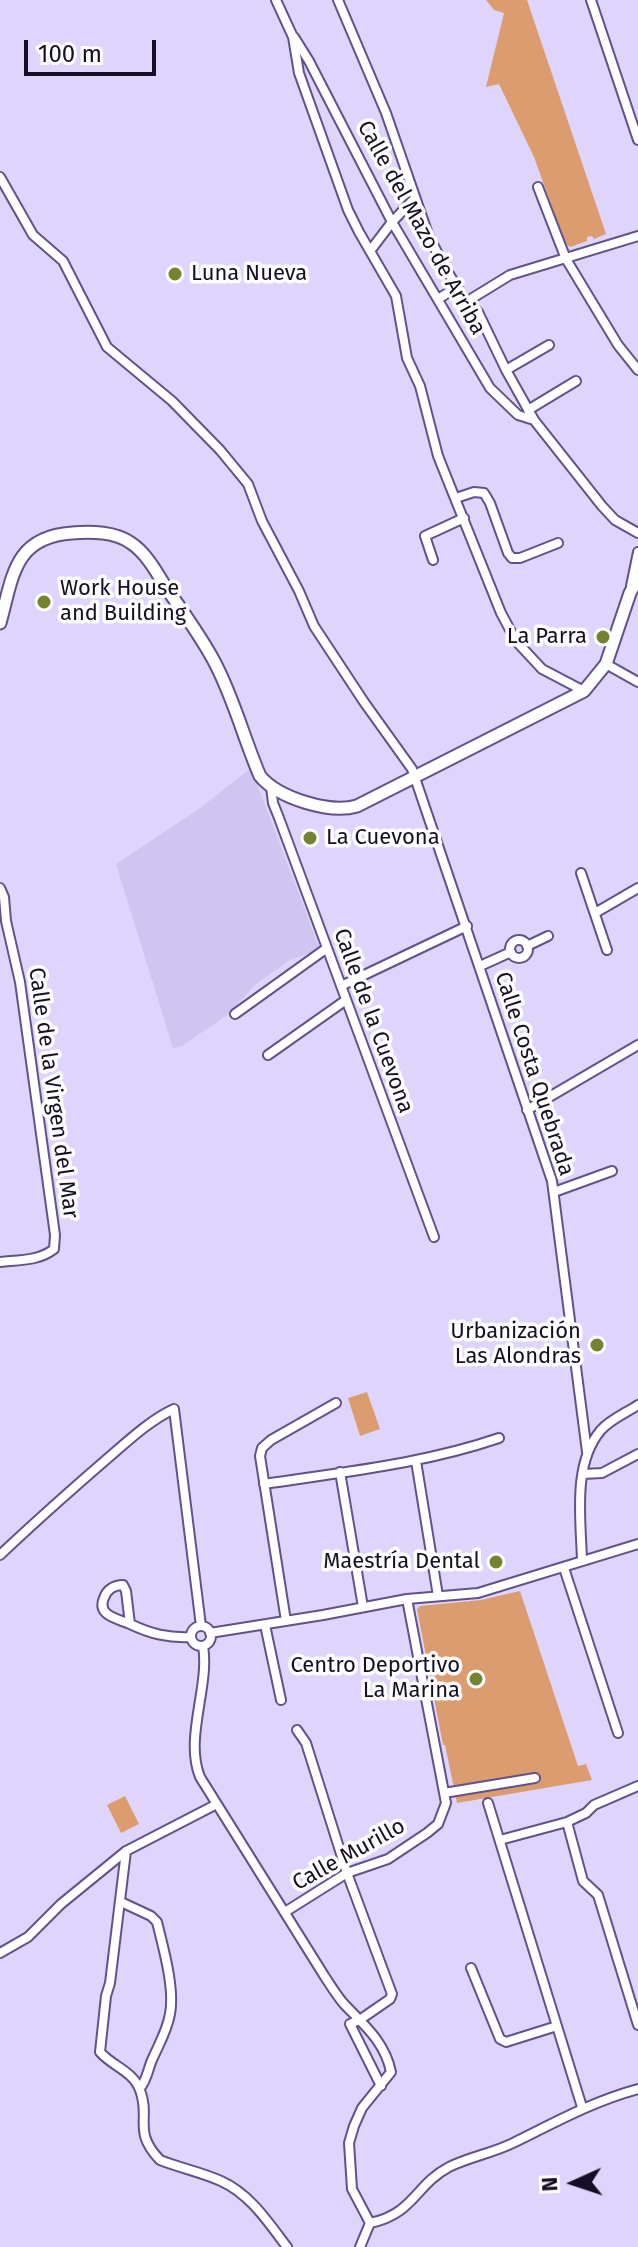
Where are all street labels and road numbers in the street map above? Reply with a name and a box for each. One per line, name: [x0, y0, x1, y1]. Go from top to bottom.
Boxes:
street label: Calle del Mazo de Arriba: [351, 116, 491, 340]
street label: Calle de la Cuevona: [327, 925, 419, 1117]
street label: Calle de la Virgen del Mar: [22, 966, 84, 1220]
street label: Calle Costa Quebrada: [489, 969, 579, 1179]
street label: Calle Murillo: [288, 1813, 410, 1897]

